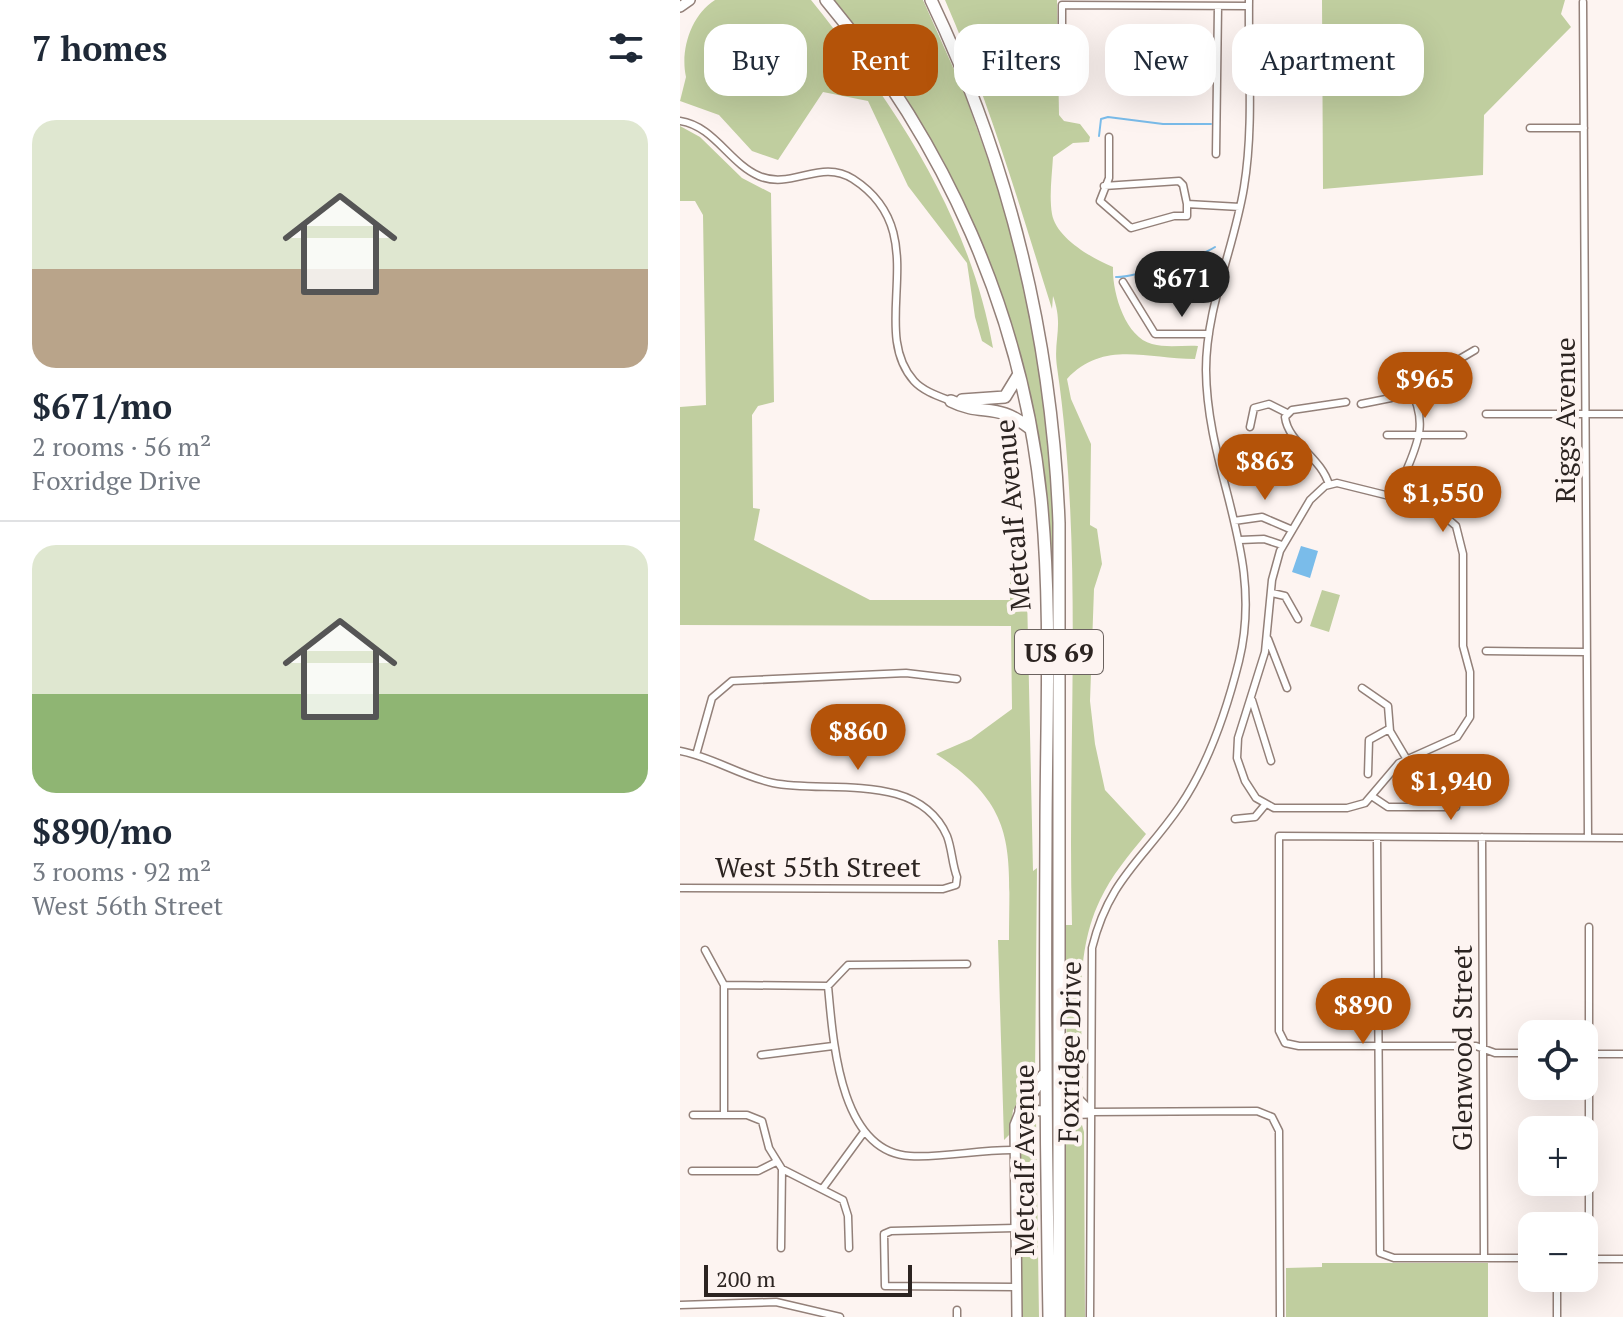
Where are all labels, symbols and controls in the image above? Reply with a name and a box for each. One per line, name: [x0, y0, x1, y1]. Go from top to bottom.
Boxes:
chip: Buy: [704, 24, 807, 96]
chip: Rent: [823, 24, 938, 96]
chip: Filters: [954, 24, 1089, 96]
chip: New: [1105, 24, 1216, 96]
chip: Apartment: [1232, 24, 1424, 96]
text: 7 homes: [32, 26, 167, 71]
icon: filters: [604, 26, 648, 70]
icon: home: [268, 172, 412, 316]
pin: $671: [1135, 251, 1229, 319]
text: $671: [1153, 260, 1211, 294]
street label: Riggs Avenue: [1546, 337, 1583, 503]
pin: $965: [1378, 352, 1472, 420]
text: $965: [1396, 361, 1454, 395]
text: $671/mo: [32, 384, 172, 429]
street label: Metcalf Avenue: [985, 418, 1039, 612]
text: 2 rooms · 56 m²: [32, 429, 211, 463]
pin: $863: [1218, 434, 1312, 502]
text: $863: [1236, 443, 1294, 477]
text: Foxridge Drive: [32, 463, 201, 497]
pin: $1,550: [1378, 466, 1508, 534]
text: $1,550: [1402, 475, 1484, 509]
icon: home: [268, 597, 412, 741]
road number: US 69: [1015, 630, 1103, 674]
pin: $860: [811, 704, 905, 772]
text: $860: [829, 713, 887, 747]
pin: $1,940: [1386, 754, 1516, 822]
text: $1,940: [1410, 763, 1492, 797]
text: $890/mo: [32, 809, 172, 854]
street label: West 55th Street: [715, 848, 922, 885]
text: 3 rooms · 92 m²: [32, 854, 211, 888]
text: West 56th Street: [32, 888, 223, 922]
street label: Glenwood Street: [1443, 944, 1480, 1151]
street label: Foxridge Drive: [1049, 961, 1089, 1143]
pin: $890: [1316, 978, 1410, 1046]
text: $890: [1334, 987, 1392, 1021]
map controls: [1518, 1020, 1598, 1292]
button: locate: [1518, 1020, 1598, 1100]
street label: Metcalf Avenue: [1005, 1064, 1042, 1256]
button: +: [1518, 1116, 1598, 1196]
button: −: [1518, 1212, 1598, 1292]
scale bar: [704, 1261, 912, 1297]
text: 200 m: [716, 1264, 776, 1293]

